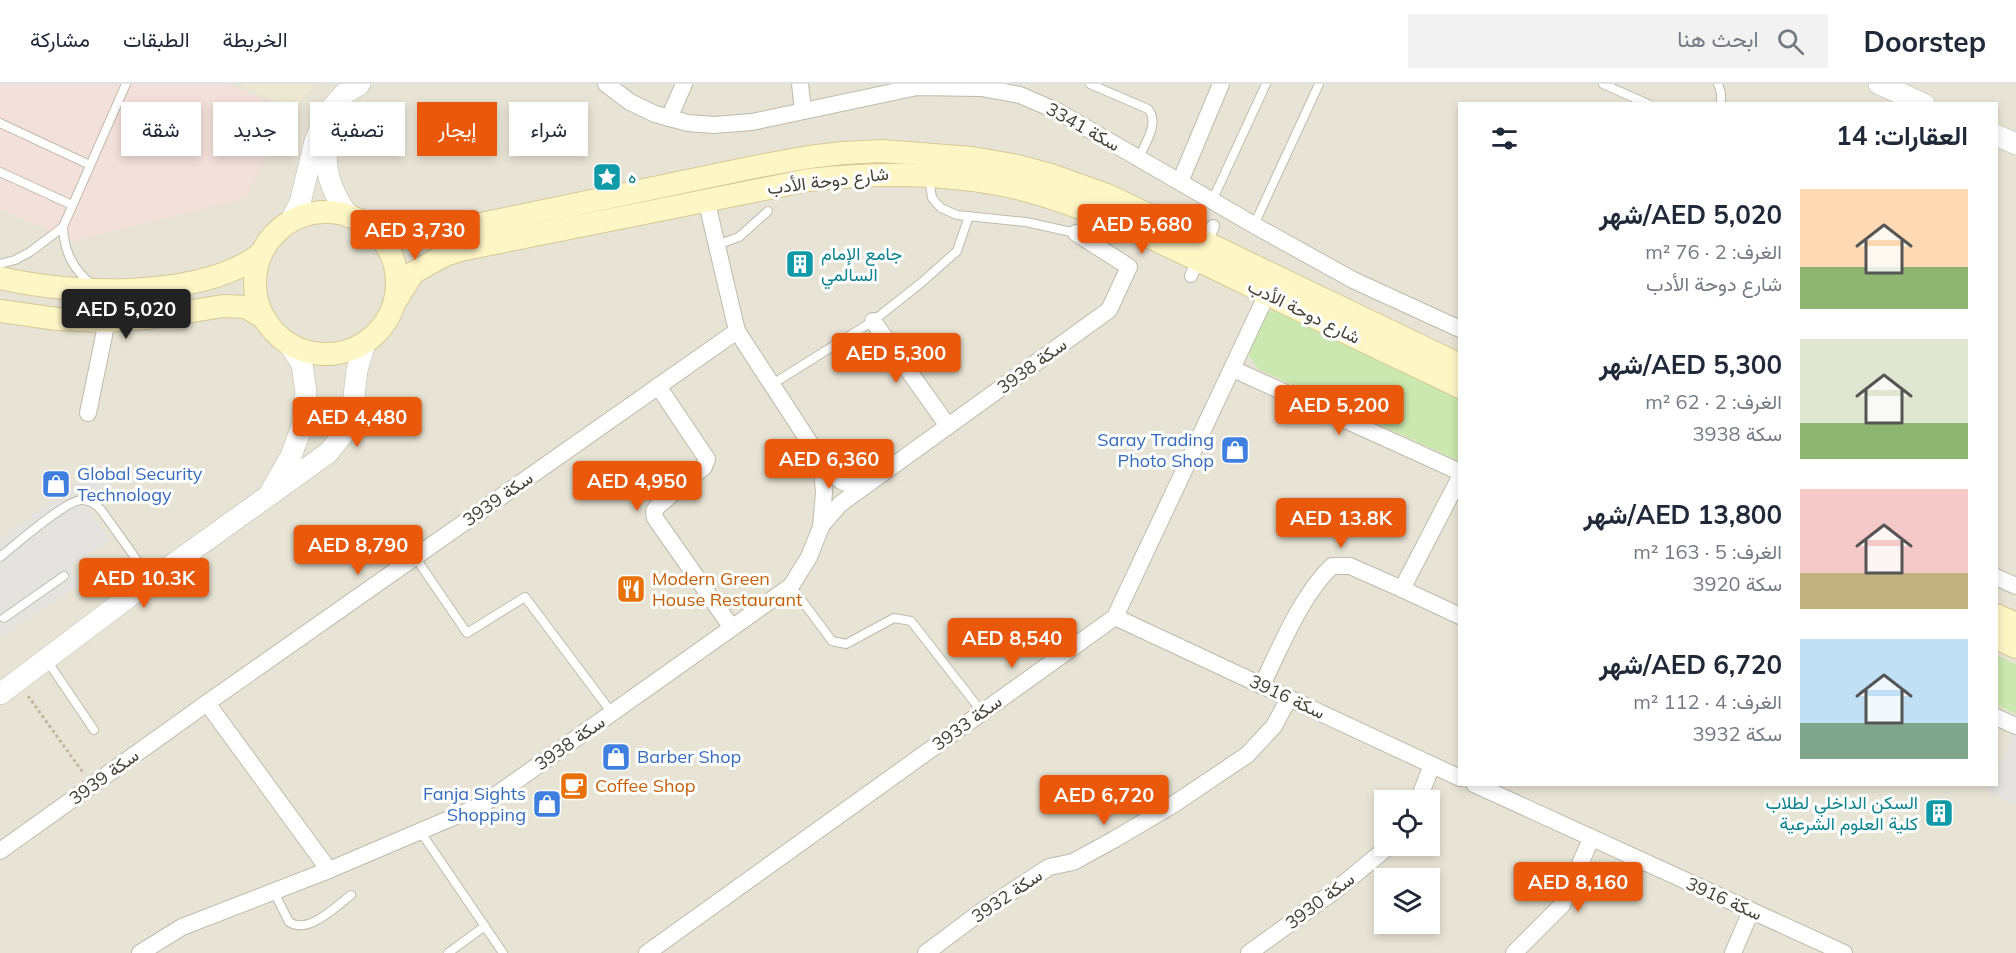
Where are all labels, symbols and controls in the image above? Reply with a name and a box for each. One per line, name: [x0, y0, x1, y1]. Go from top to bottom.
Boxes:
search box: [1408, 14, 1828, 68]
text: Doorstep: [1864, 24, 1986, 59]
text: ابحث هنا: [1677, 25, 1759, 53]
icon: search: [1774, 25, 1807, 58]
text: مشاركة: [30, 26, 90, 52]
text: الطبقات: [123, 26, 190, 52]
text: الخريطة: [223, 26, 288, 52]
street label: سكة 3341: [1042, 97, 1124, 156]
chip: شقة: [121, 102, 201, 156]
chip: جديد: [213, 102, 298, 156]
chip: تصفية: [310, 102, 405, 156]
chip: إيجار: [417, 102, 497, 156]
chip: شراء: [509, 102, 588, 156]
text: العقارات: 14: [1836, 119, 1968, 152]
icon: filters: [1488, 122, 1521, 155]
place icon: ه: [591, 161, 623, 193]
street label: شارع دوحة الأدب: [766, 162, 890, 200]
place label: ه: [628, 165, 636, 188]
text: AED 5,020/شهر: [1599, 198, 1782, 231]
pin: AED 5,680: [1073, 204, 1211, 255]
pin: AED 3,730: [346, 210, 484, 261]
text: AED 5,680: [1092, 211, 1192, 236]
icon: home: [1848, 213, 1920, 285]
text: AED 3,730: [365, 217, 465, 242]
text: الغرف: 2 · 76 m²: [1645, 239, 1782, 264]
place label: جامع الإمام السالمي: [821, 242, 902, 290]
building icon: جامع الإمام السالمي: [784, 248, 816, 280]
text: شارع دوحة الأدب: [1646, 271, 1782, 296]
street label: شارع دوحة الأدب: [1244, 274, 1364, 350]
pin: AED 5,020: [57, 289, 195, 340]
text: AED 5,020: [76, 296, 176, 321]
pin: AED 5,300: [827, 333, 965, 384]
street label: سكة 3938: [992, 333, 1071, 399]
text: AED 5,300: [846, 340, 946, 365]
text: AED 5,300/شهر: [1599, 348, 1782, 381]
icon: home: [1848, 363, 1920, 435]
pin: AED 5,200: [1270, 385, 1408, 436]
text: الغرف: 2 · 62 m²: [1645, 389, 1782, 414]
text: AED 5,200: [1289, 392, 1389, 417]
pin: AED 4,480: [288, 397, 426, 448]
text: AED 4,480: [307, 404, 407, 429]
text: سكة 3938: [1692, 421, 1782, 446]
place label: Saray Trading Photo Shop: [1097, 428, 1214, 472]
shop icon: Saray Trading Photo Shop: [1219, 434, 1251, 466]
pin: AED 6,360: [760, 439, 898, 490]
text: AED 6,360: [779, 446, 879, 471]
pin: AED 4,950: [568, 461, 706, 512]
place label: Global Security Technology: [77, 462, 203, 506]
street label: سكة 3939: [458, 466, 537, 531]
shop icon: Global Security Technology: [40, 468, 72, 500]
text: AED 4,950: [587, 468, 687, 493]
pin: AED 13.8K: [1272, 498, 1410, 549]
text: AED 13,800/شهر: [1583, 498, 1782, 531]
text: AED 13.8K: [1290, 505, 1392, 530]
icon: home: [1848, 513, 1920, 585]
pin: AED 8,790: [289, 525, 427, 576]
text: AED 8,790: [308, 532, 408, 557]
text: الغرف: 5 · 163 m²: [1633, 539, 1782, 564]
pin: AED 10.3K: [75, 558, 213, 609]
text: AED 10.3K: [93, 565, 195, 590]
place label: Modern Green House Restaurant: [652, 567, 802, 611]
text: سكة 3920: [1692, 571, 1782, 596]
restaurant icon: Modern Green House Restaurant: [615, 573, 647, 605]
pin: AED 8,540: [943, 618, 1081, 669]
text: AED 8,540: [962, 625, 1062, 650]
text: AED 6,720/شهر: [1599, 648, 1782, 681]
icon: home: [1848, 663, 1920, 735]
street label: سكة 3916: [1246, 669, 1329, 724]
text: الغرف: 4 · 112 m²: [1633, 689, 1782, 714]
street label: سكة 3933: [927, 690, 1006, 756]
street label: سكة 3938: [530, 710, 609, 775]
text: سكة 3932: [1692, 721, 1782, 746]
shop icon: Barber Shop: [600, 741, 632, 773]
street label: سكة 3939: [64, 744, 143, 810]
place label: Barber Shop: [637, 745, 741, 768]
cafe icon: Coffee Shop: [558, 770, 590, 802]
place label: Coffee Shop: [595, 774, 696, 797]
pin: AED 6,720: [1035, 775, 1173, 826]
place label: Fanja Sights Shopping: [423, 782, 526, 826]
text: AED 6,720: [1054, 782, 1154, 807]
shop icon: Fanja Sights Shopping: [531, 788, 563, 820]
map controls: [1374, 790, 1440, 934]
button: locate: [1374, 790, 1440, 856]
place label: السكن الداخلي لطلاب كلية العلوم الشرعية: [1765, 791, 1918, 836]
building icon: السكن الداخلي لطلاب كلية العلوم الشرعية: [1923, 797, 1955, 829]
pin: AED 8,160: [1509, 862, 1647, 913]
street label: سكة 3932: [967, 864, 1047, 928]
street label: سكة 3930: [1281, 867, 1359, 934]
button: layers: [1374, 868, 1440, 934]
text: AED 8,160: [1528, 869, 1628, 894]
street label: سكة 3916: [1683, 872, 1766, 925]

